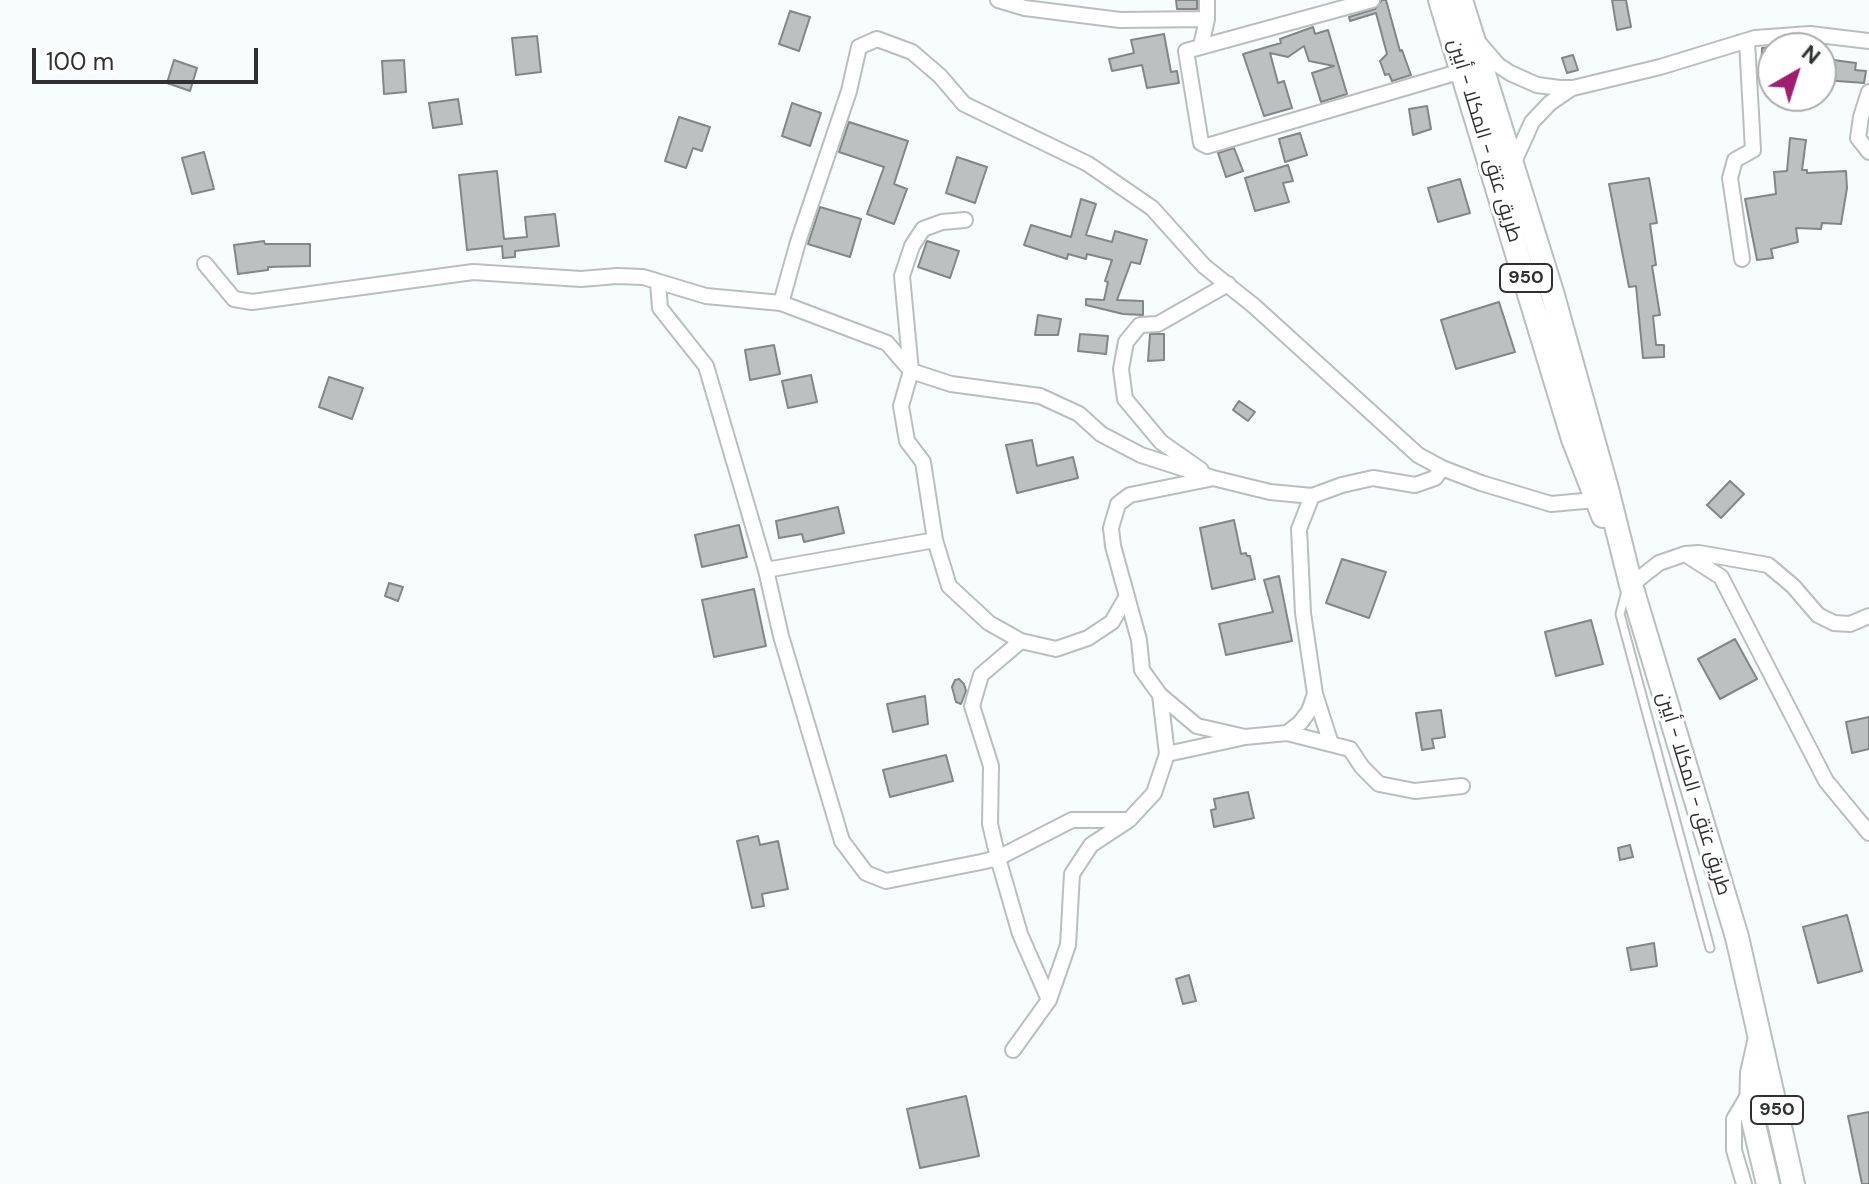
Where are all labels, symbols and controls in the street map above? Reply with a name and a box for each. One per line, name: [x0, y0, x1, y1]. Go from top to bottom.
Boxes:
scale bar: [36, 32, 262, 82]
north arrow: [1757, 32, 1837, 112]
street label: طريق عتق - المكلا - أبين: [1442, 37, 1526, 245]
text: N: [1796, 38, 1827, 71]
text: 100 m: [46, 46, 114, 77]
road number: 950: [1500, 264, 1552, 292]
street label: طريق عتق - المكلا - أبين: [1651, 690, 1735, 898]
road number: 950: [1751, 1096, 1803, 1124]

